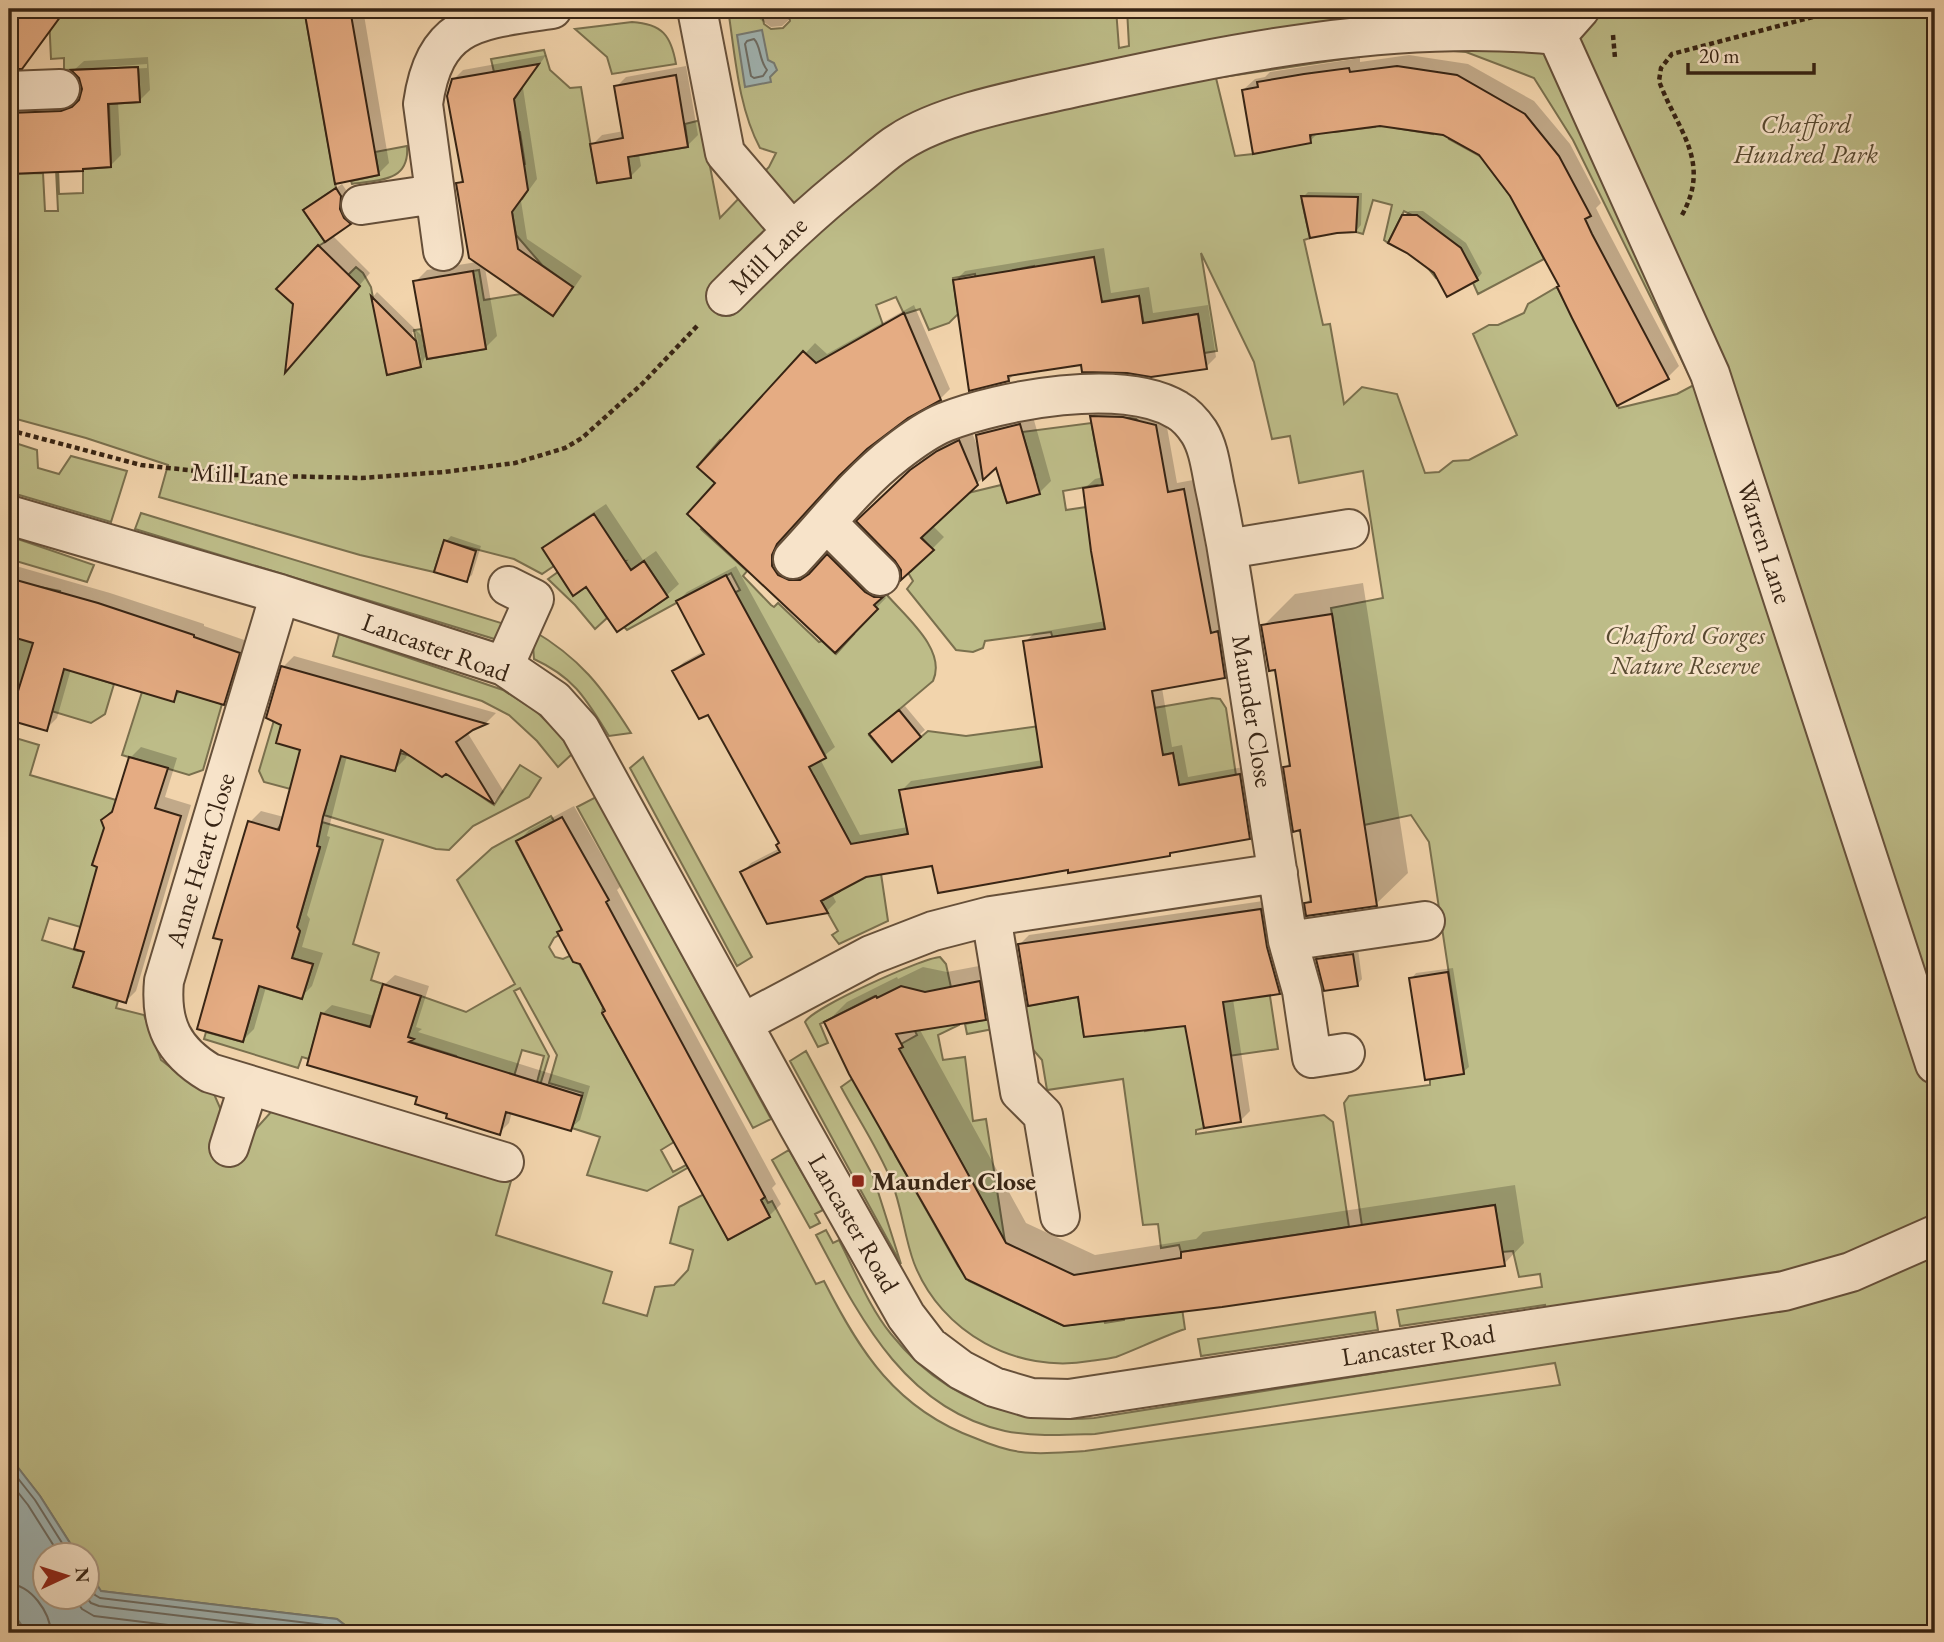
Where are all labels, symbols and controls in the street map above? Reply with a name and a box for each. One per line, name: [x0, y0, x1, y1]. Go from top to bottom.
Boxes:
scale bar: [1688, 32, 1814, 76]
text: 20 m: [1699, 42, 1740, 69]
park label: Chafford Hundred Park: [1733, 107, 1878, 171]
street label: Mill Lane: [722, 209, 814, 301]
street label: Mill Lane: [191, 454, 289, 494]
street label: Warren Lane: [1729, 476, 1801, 608]
street label: Lancaster Road: [357, 605, 515, 690]
park label: Chafford Gorges Nature Reserve: [1605, 618, 1766, 682]
street label: Maunder Close: [1224, 632, 1282, 790]
street label: Anne Heart Close: [157, 769, 243, 952]
street label: Lancaster Road: [801, 1147, 908, 1299]
place label: Maunder Close: [872, 1164, 1036, 1198]
marker: Maunder Close: [850, 1173, 866, 1189]
street label: Lancaster Road: [1339, 1316, 1498, 1374]
north arrow: [32, 1540, 102, 1610]
text: N: [69, 1566, 96, 1584]

